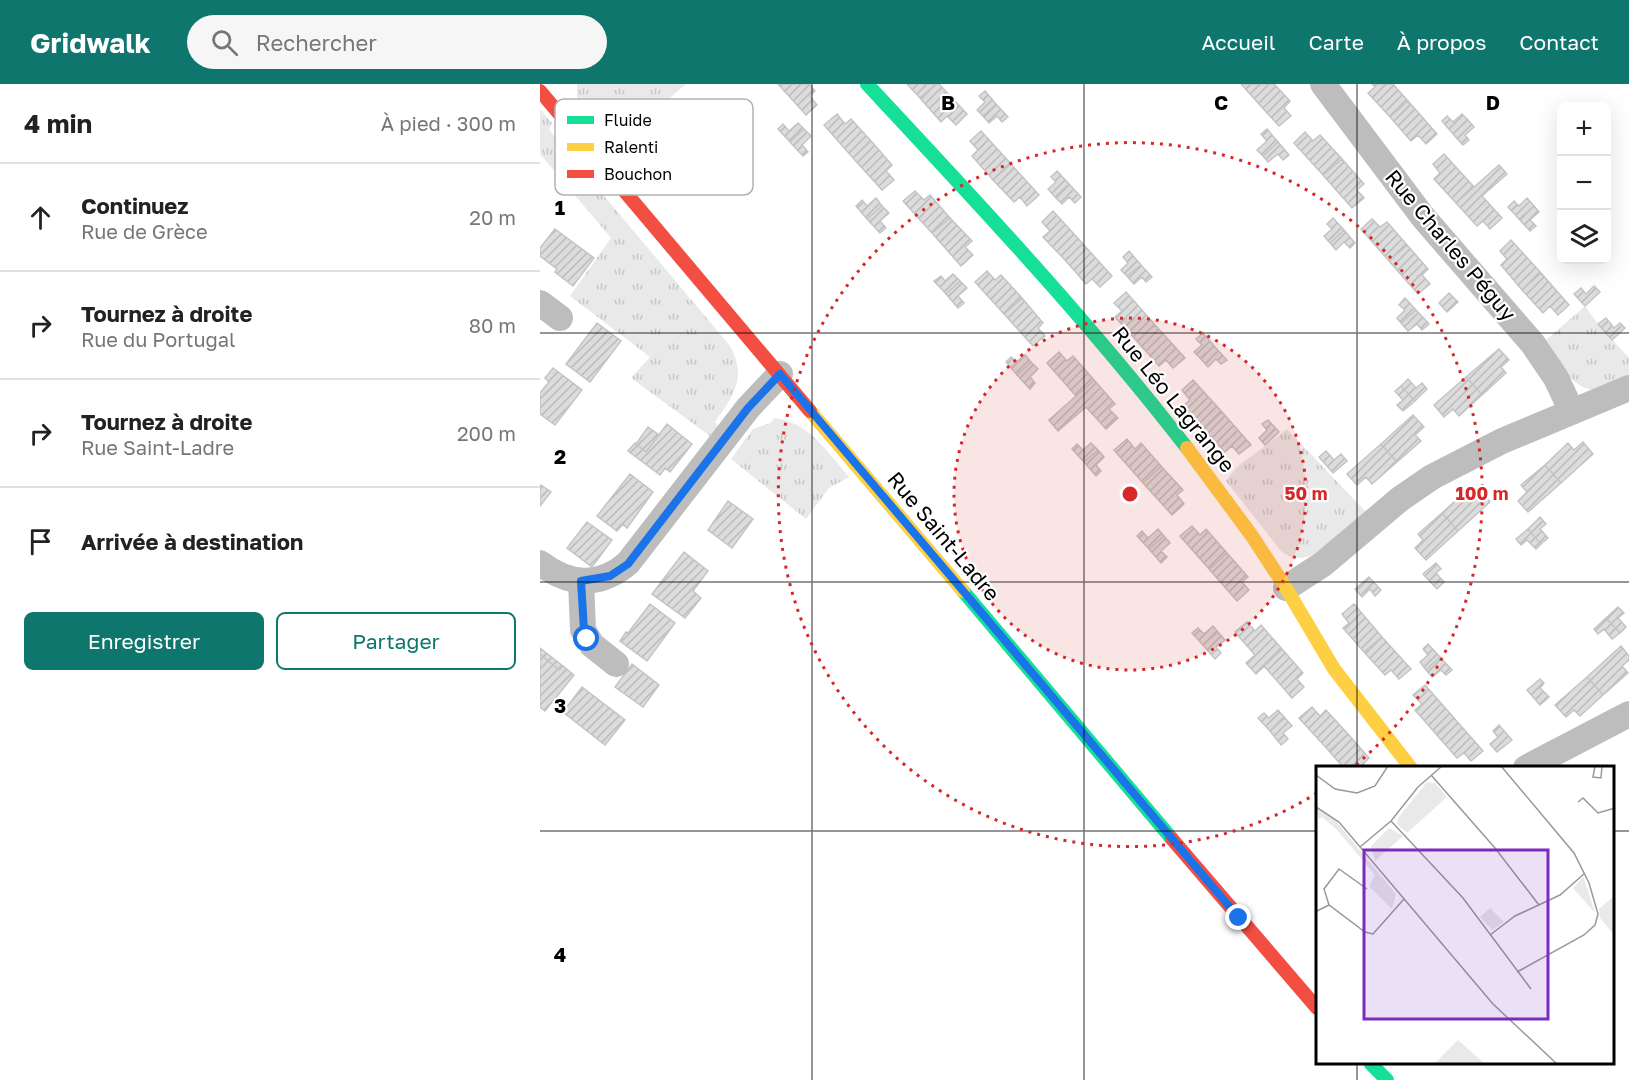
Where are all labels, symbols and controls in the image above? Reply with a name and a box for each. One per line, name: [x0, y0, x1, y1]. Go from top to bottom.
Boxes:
search box: [187, 15, 607, 69]
text: Gridwalk: [30, 26, 151, 59]
icon: search: [208, 26, 241, 59]
text: Rechercher: [256, 29, 377, 56]
text: Accueil: [1202, 29, 1275, 55]
text: Carte: [1308, 29, 1364, 55]
text: À propos: [1397, 29, 1486, 55]
text: Contact: [1519, 29, 1599, 55]
text: B: [941, 90, 955, 114]
text: C: [1214, 90, 1228, 114]
text: D: [1486, 90, 1500, 114]
legend: [555, 99, 753, 195]
map controls: [1557, 102, 1611, 264]
button: +: [1557, 102, 1611, 156]
text: 4 min: [24, 108, 92, 139]
text: Fluide: [604, 110, 652, 130]
text: À pied · 300 m: [381, 111, 516, 135]
text: Ralenti: [604, 137, 658, 157]
button: −: [1557, 156, 1611, 210]
text: Bouchon: [604, 164, 672, 184]
street label: Rue Charles Péguy: [1380, 164, 1522, 326]
text: Continuez: [81, 192, 188, 219]
text: 1: [555, 195, 565, 219]
icon: ahead: [24, 201, 57, 234]
text: 20 m: [469, 205, 516, 229]
button: layers: [1557, 210, 1611, 264]
text: Rue de Grèce: [81, 219, 208, 243]
text: Tournez à droite: [81, 300, 252, 327]
icon: right: [24, 309, 57, 342]
text: 80 m: [469, 313, 516, 337]
street label: Rue Léo Lagrange: [1107, 321, 1241, 477]
text: Rue du Portugal: [81, 327, 236, 351]
text: Tournez à droite: [81, 408, 252, 435]
icon: right: [24, 417, 57, 450]
text: 200 m: [457, 421, 516, 445]
text: Rue Saint-Ladre: [81, 435, 234, 459]
text: 2: [554, 444, 566, 468]
street label: Rue Saint-Ladre: [882, 466, 1006, 606]
text: 50 m: [1285, 482, 1327, 504]
text: 100 m: [1456, 482, 1508, 504]
centre of rings: [1120, 484, 1140, 504]
icon: arrive: [24, 525, 57, 558]
text: Arrivée à destination: [81, 528, 303, 555]
button: Enregistrer: [24, 612, 264, 670]
button: Partager: [276, 612, 516, 670]
route start: [573, 625, 599, 651]
text: 3: [554, 693, 566, 717]
inset map: [1316, 766, 1614, 1065]
route end: [1225, 904, 1251, 930]
text: 4: [554, 942, 566, 966]

